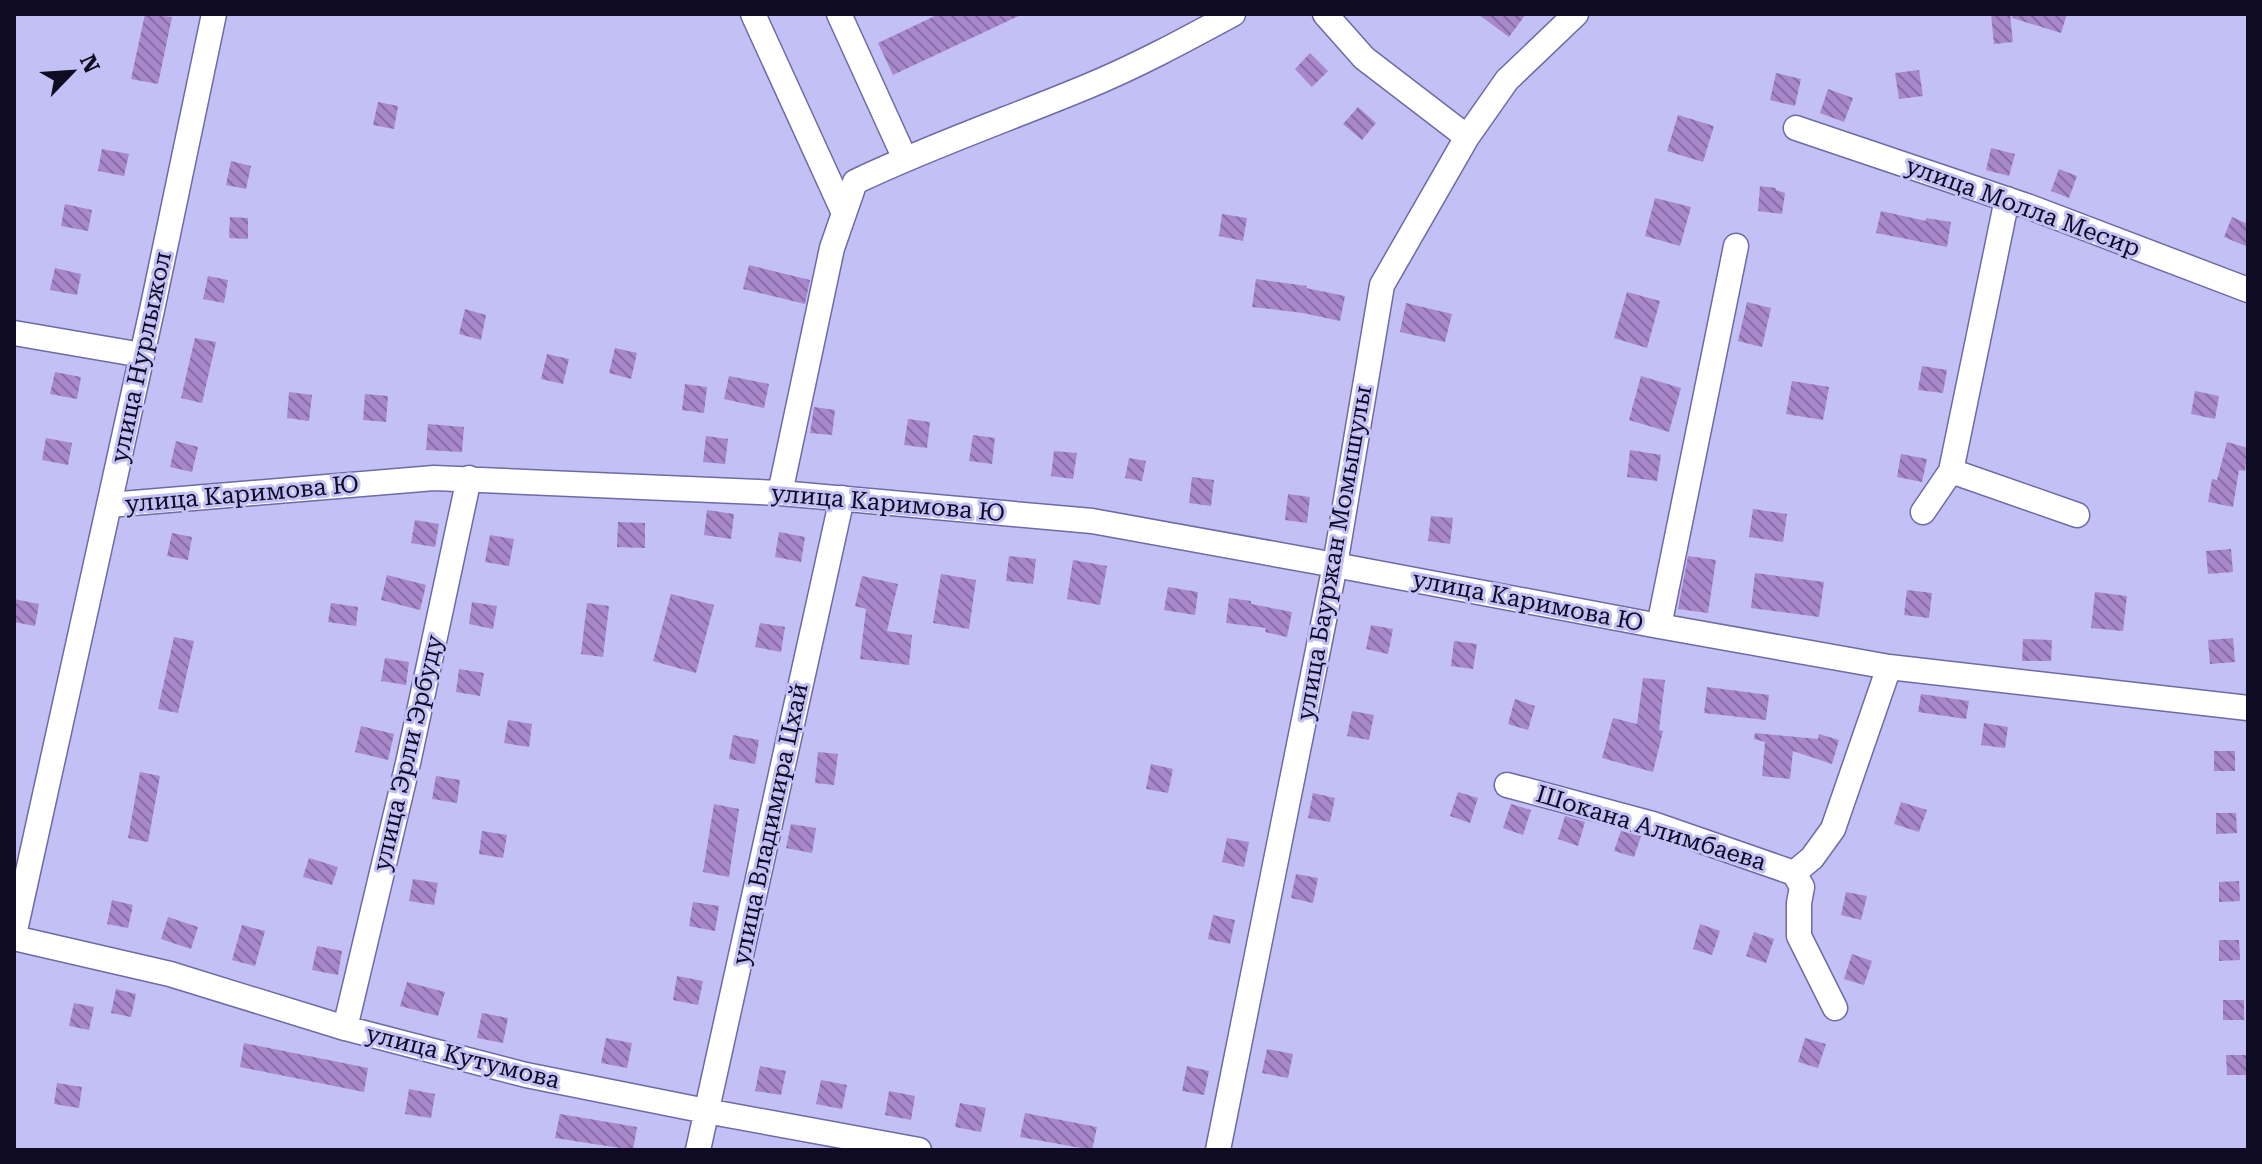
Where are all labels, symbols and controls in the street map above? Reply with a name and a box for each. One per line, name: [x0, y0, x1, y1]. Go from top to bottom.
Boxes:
north arrow: [32, 32, 112, 112]
text: N: [75, 51, 105, 77]
street label: улица Молла Месир: [1902, 152, 2144, 262]
street label: улица Нурлыжол: [105, 249, 177, 465]
street label: улица Бауржан Момышулы: [1291, 384, 1377, 722]
street label: улица Каримова Ю: [124, 470, 360, 518]
street label: улица Каримова Ю: [770, 479, 1006, 527]
street label: улица Каримова Ю: [1410, 565, 1646, 637]
street label: улица Эрли Эрбуду: [367, 632, 449, 874]
street label: улица Владимира Цхай: [726, 680, 814, 968]
street label: Шокана Алимбаева: [1533, 780, 1769, 876]
street label: улица Кутумова: [363, 1019, 563, 1095]

